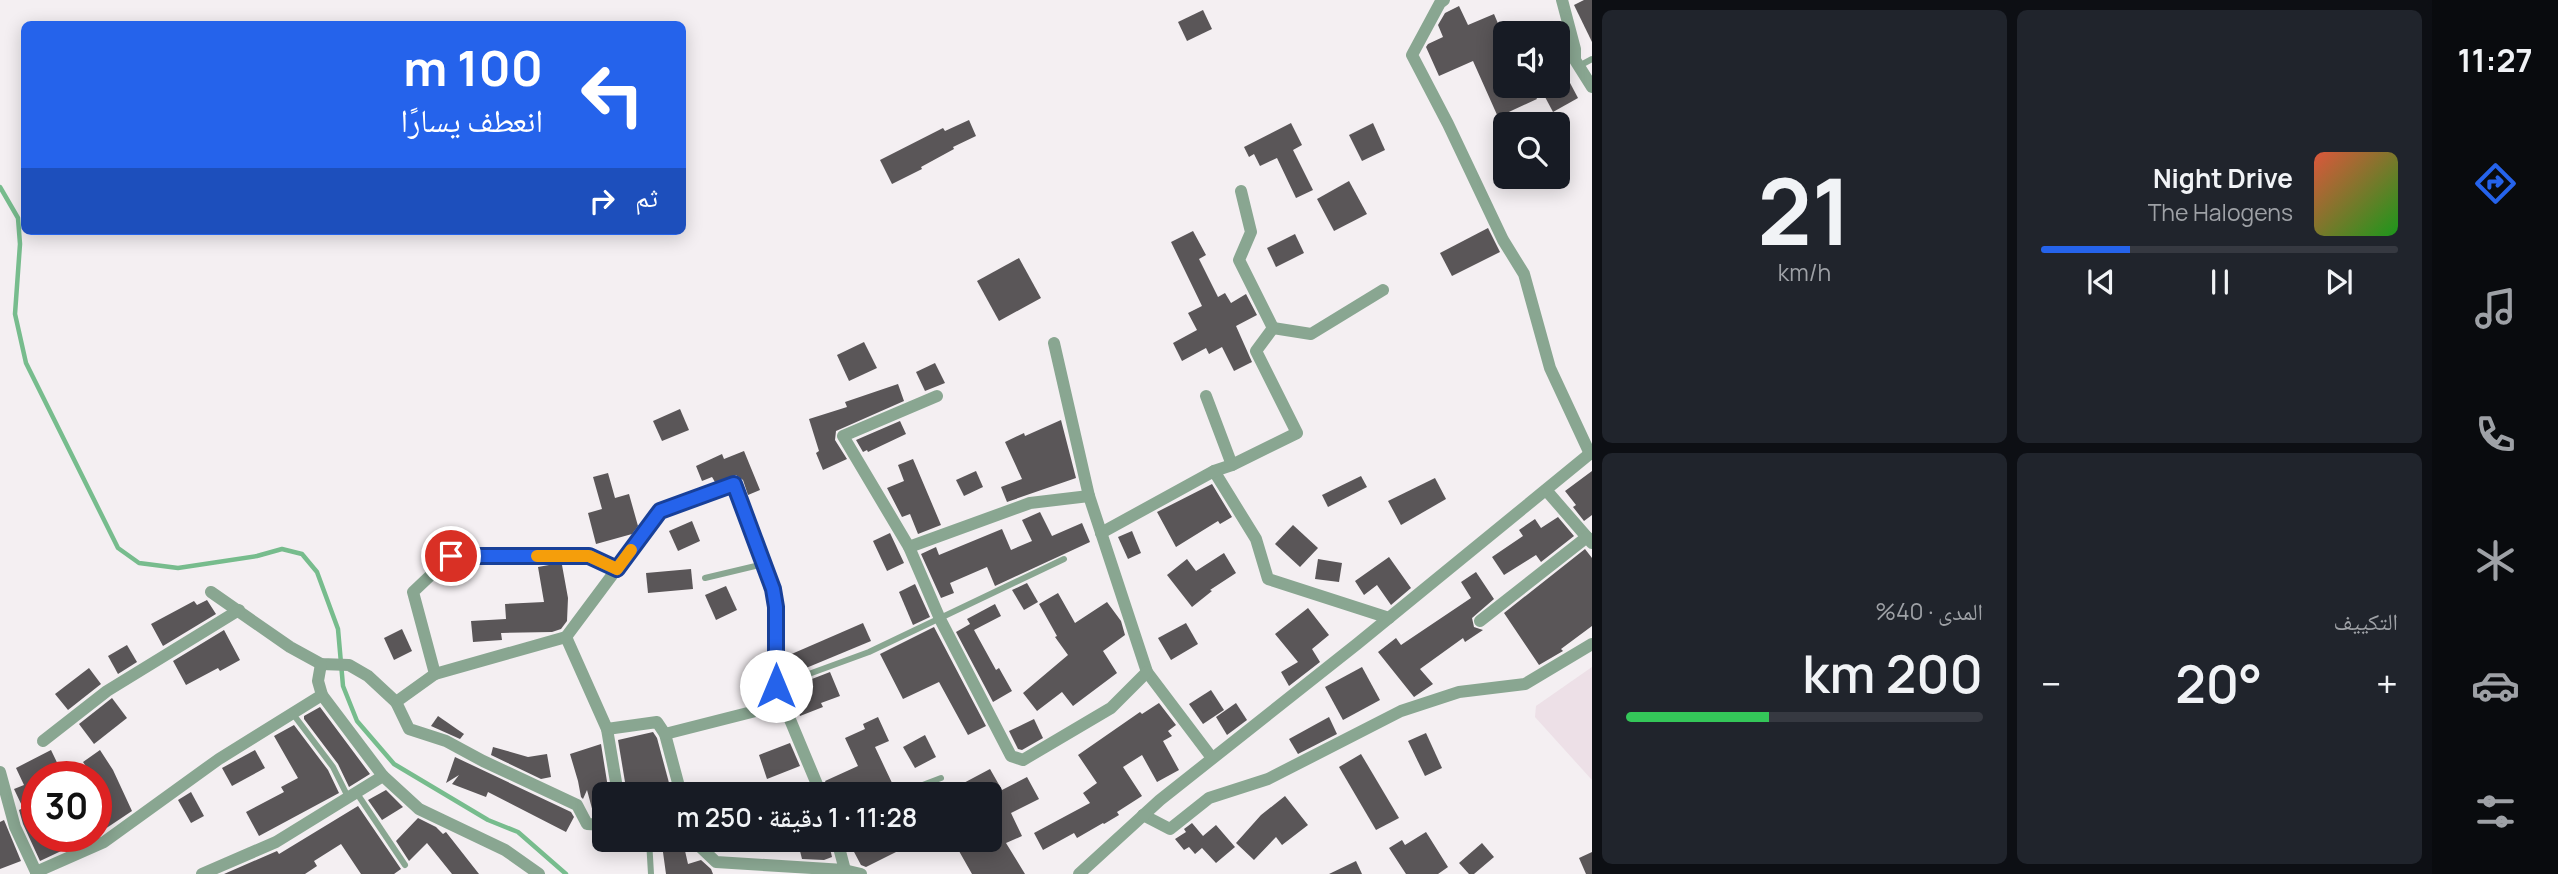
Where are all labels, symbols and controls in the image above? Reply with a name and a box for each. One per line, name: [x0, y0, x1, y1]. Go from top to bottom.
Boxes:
map controls: [1493, 21, 1570, 189]
button: sound: [1493, 21, 1570, 98]
text: 100 m: [403, 34, 543, 101]
text: 11:27: [2457, 38, 2533, 82]
icon: left: [567, 49, 658, 140]
text: انعطف يسارًا: [400, 98, 543, 142]
button: search: [1493, 112, 1570, 189]
text: 21: [1757, 148, 1852, 272]
icon: directions: [2471, 159, 2520, 208]
text: Night Drive: [2153, 160, 2293, 196]
text: ثم: [635, 179, 658, 215]
icon: right: [583, 182, 621, 220]
text: The Halogens: [2148, 196, 2293, 228]
text: km/h: [1778, 256, 1831, 288]
icon: previous: [2082, 263, 2120, 301]
icon: pause: [2201, 263, 2239, 301]
icon: next: [2320, 263, 2358, 301]
icon: music: [2471, 284, 2520, 333]
icon: phone: [2471, 410, 2520, 459]
pin: [421, 526, 481, 586]
icon: climate: [2471, 536, 2520, 585]
icon: arrive: [432, 537, 470, 575]
text: المدى · 40%: [1875, 595, 1983, 627]
text: التكييف: [2333, 605, 2398, 637]
text: 200 km: [1802, 638, 1983, 709]
text: 20°: [2175, 648, 2262, 719]
position arrow: [739, 649, 813, 723]
text: −: [2041, 657, 2062, 709]
text: +: [2376, 657, 2398, 709]
icon: car: [2471, 661, 2520, 710]
speed limit sign: 30: [21, 761, 112, 852]
icon: filters: [2471, 787, 2520, 836]
text: 11:28 · 1 دقيقة · 250 m: [677, 799, 917, 835]

